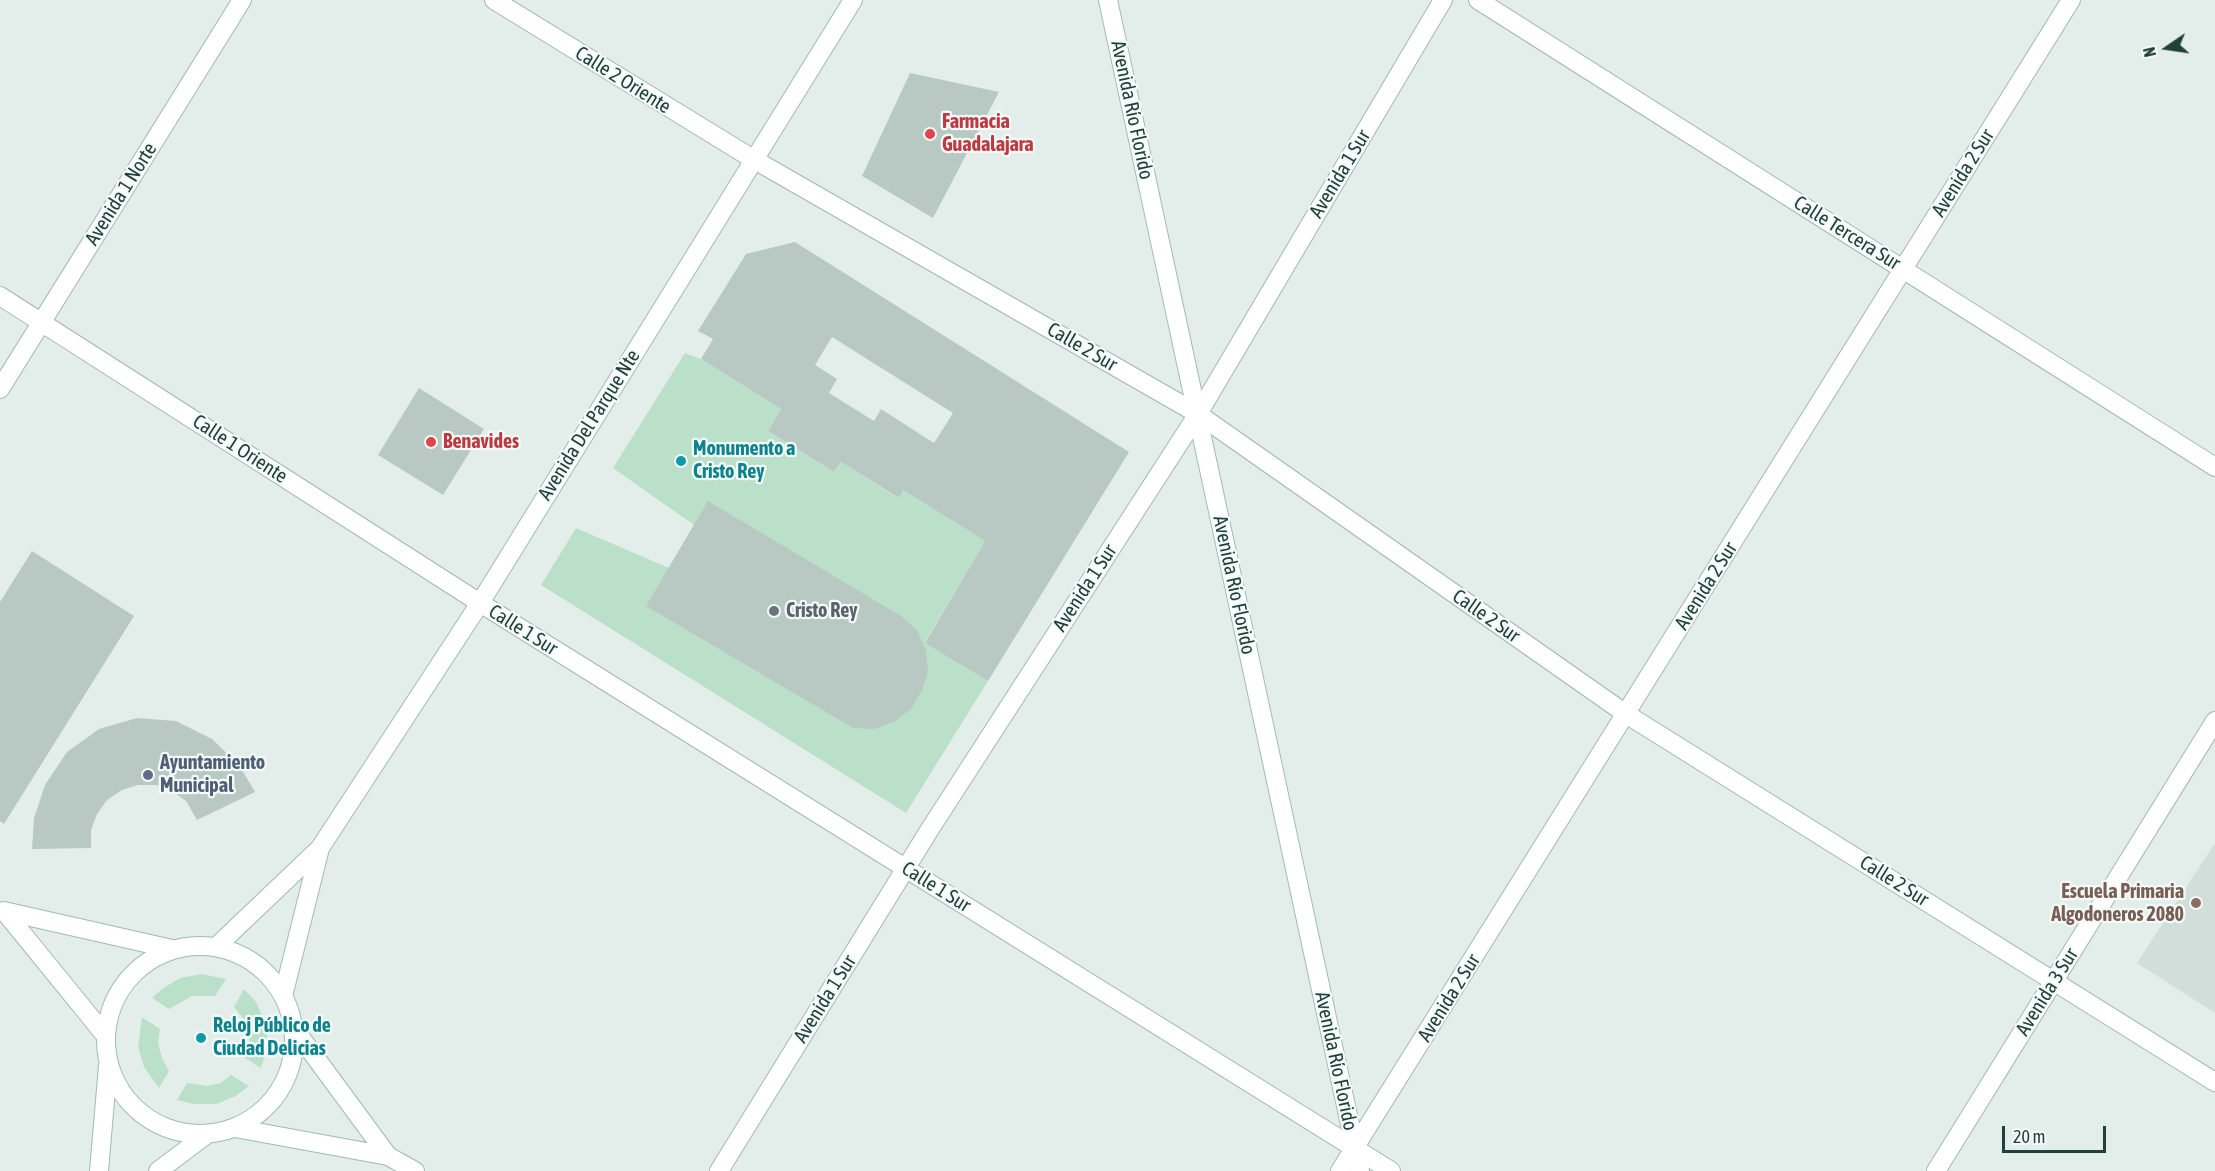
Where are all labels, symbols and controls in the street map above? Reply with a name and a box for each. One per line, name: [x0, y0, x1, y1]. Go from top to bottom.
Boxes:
north arrow: [2137, 18, 2197, 78]
street label: Avenida Río Florido: [1106, 38, 1158, 182]
street label: Calle 2 Oriente: [571, 41, 675, 119]
text: N: [2140, 45, 2159, 59]
place label: Farmacia Guadalajara: [942, 110, 1034, 157]
street label: Avenida 1 Sur: [1304, 125, 1376, 223]
street label: Avenida 2 Sur: [1927, 125, 1999, 221]
marker: Farmacia Guadalajara: [923, 127, 937, 141]
street label: Avenida 1 Norte: [80, 138, 162, 250]
street label: Calle Tercera Sur: [1789, 191, 1905, 275]
street label: Calle 2 Sur: [1043, 317, 1121, 377]
street label: Avenida Del Parque Nte: [533, 345, 645, 505]
street label: Calle 1 Oriente: [188, 409, 292, 489]
place label: Benavides: [443, 430, 519, 454]
marker: Benavides: [424, 435, 438, 449]
place label: Monumento a Cristo Rey: [693, 437, 795, 484]
marker: Monumento a Cristo Rey: [674, 454, 688, 468]
street label: Avenida Río Florido: [1208, 513, 1260, 657]
street label: Avenida 2 Sur: [1670, 538, 1742, 634]
street label: Avenida 1 Sur: [1048, 540, 1122, 636]
street label: Calle 2 Sur: [1448, 584, 1524, 648]
place label: Cristo Rey: [786, 599, 857, 623]
street label: Calle 1 Sur: [484, 600, 562, 660]
marker: Cristo Rey: [767, 604, 781, 618]
place label: Ayuntamiento Municipal: [160, 751, 265, 798]
marker: Ayuntamiento Municipal: [141, 768, 155, 782]
street label: Calle 2 Sur: [1855, 851, 1933, 911]
street label: Calle 1 Sur: [897, 857, 975, 917]
place label: Escuela Primaria Algodoneros 2080: [2051, 880, 2184, 927]
marker: Escuela Primaria Algodoneros 2080: [2189, 896, 2203, 910]
street label: Avenida 3 Sur: [2011, 944, 2083, 1040]
street label: Avenida 2 Sur: [1413, 950, 1485, 1046]
street label: Avenida 1 Sur: [789, 951, 861, 1047]
street label: Avenida Río Florido: [1310, 989, 1362, 1133]
place label: Reloj Público de Ciudad Delicias: [213, 1014, 331, 1061]
marker: Reloj Público de Ciudad Delicias: [194, 1031, 208, 1045]
scale bar: [2005, 1114, 2108, 1152]
text: 20 m: [2013, 1126, 2045, 1147]

